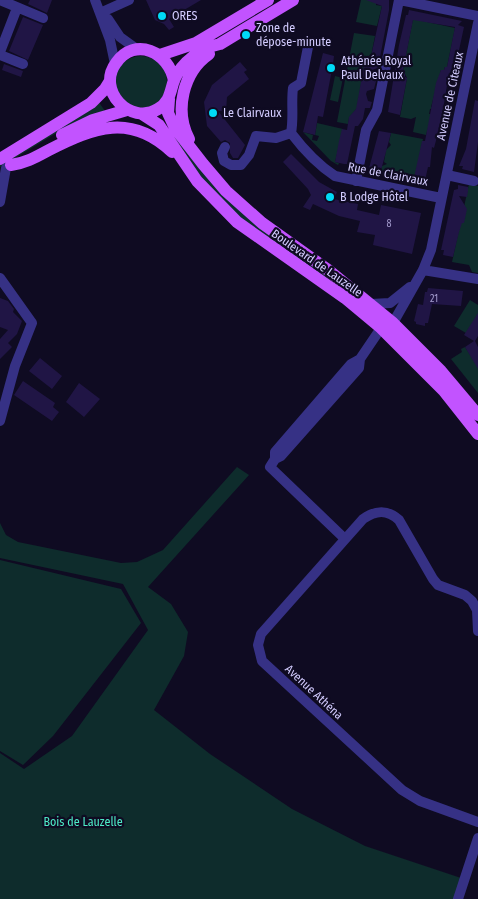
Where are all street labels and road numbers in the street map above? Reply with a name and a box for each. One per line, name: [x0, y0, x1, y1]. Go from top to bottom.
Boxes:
street label: Avenue de Citeaux: [434, 50, 466, 142]
street label: Rue de Clairvaux: [347, 159, 430, 189]
street label: Boulevard de Lauzelle: [269, 226, 365, 300]
street label: Avenue Athéna: [282, 662, 346, 722]

